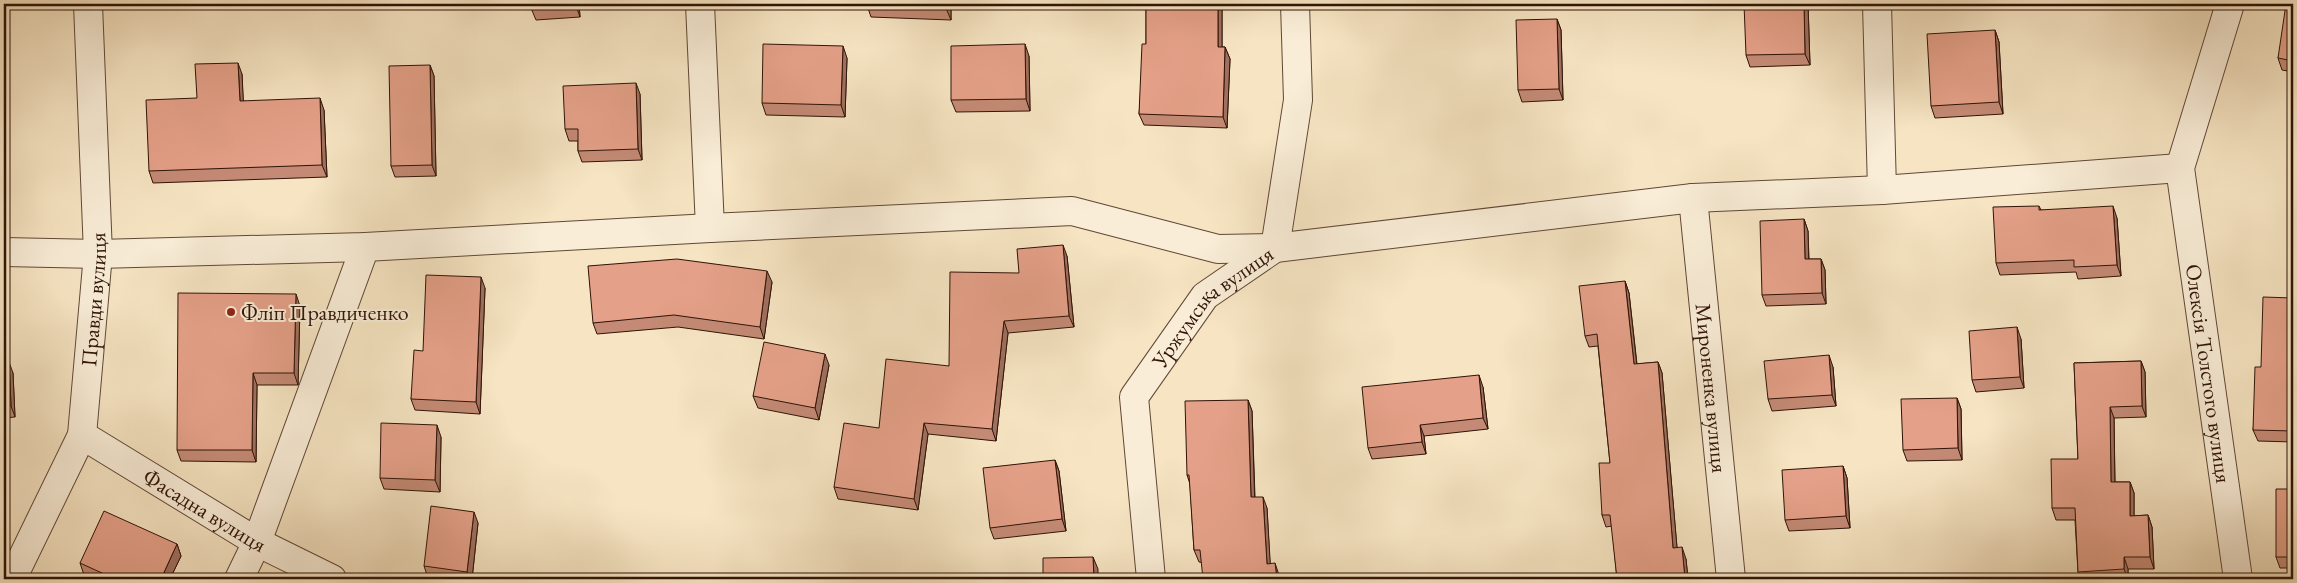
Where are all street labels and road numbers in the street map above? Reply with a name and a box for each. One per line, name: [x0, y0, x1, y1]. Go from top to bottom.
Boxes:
street label: Правди вулиця: [74, 232, 113, 368]
street label: Уржумська вулиця: [1144, 239, 1279, 374]
street label: Олексія Толстого вулиця: [2179, 262, 2239, 485]
street label: Мироненка вулиця: [1689, 302, 1735, 474]
street label: Фасадна вулиця: [138, 461, 271, 559]

